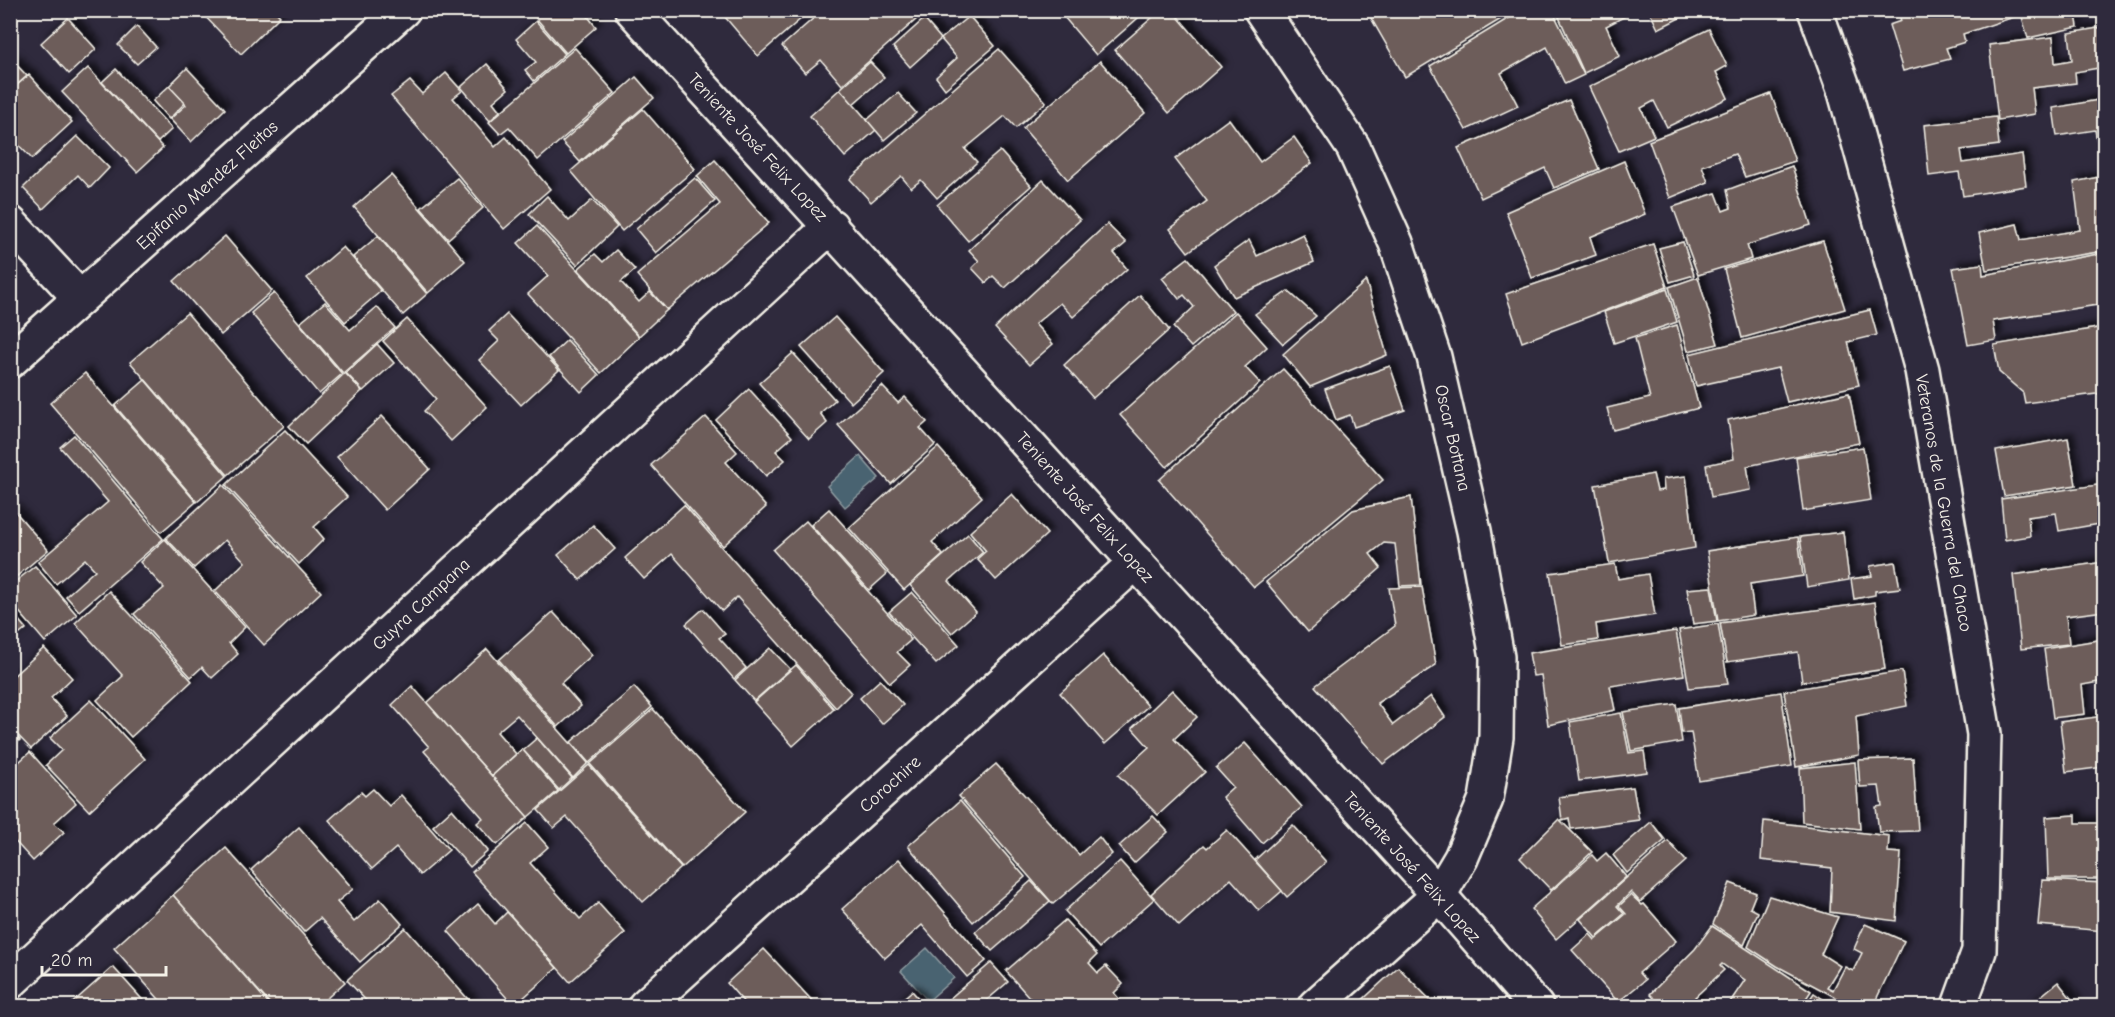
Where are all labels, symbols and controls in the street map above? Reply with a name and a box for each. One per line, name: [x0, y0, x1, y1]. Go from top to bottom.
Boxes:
street label: Teniente José Felix Lopez: [683, 69, 832, 226]
street label: Epifanio Mendez Fleitas: [132, 116, 282, 255]
street label: Veteranos de la Guerra del Chaco: [1911, 373, 1977, 633]
street label: Oscar Bottana: [1430, 383, 1475, 494]
street label: Teniente José Felix Lopez: [1011, 428, 1158, 587]
street label: Guyra Campana: [368, 554, 474, 655]
street label: Corochire: [855, 751, 925, 817]
street label: Teniente José Felix Lopez: [1338, 788, 1485, 947]
scale bar: [42, 939, 166, 977]
text: 20 m: [51, 950, 92, 971]

